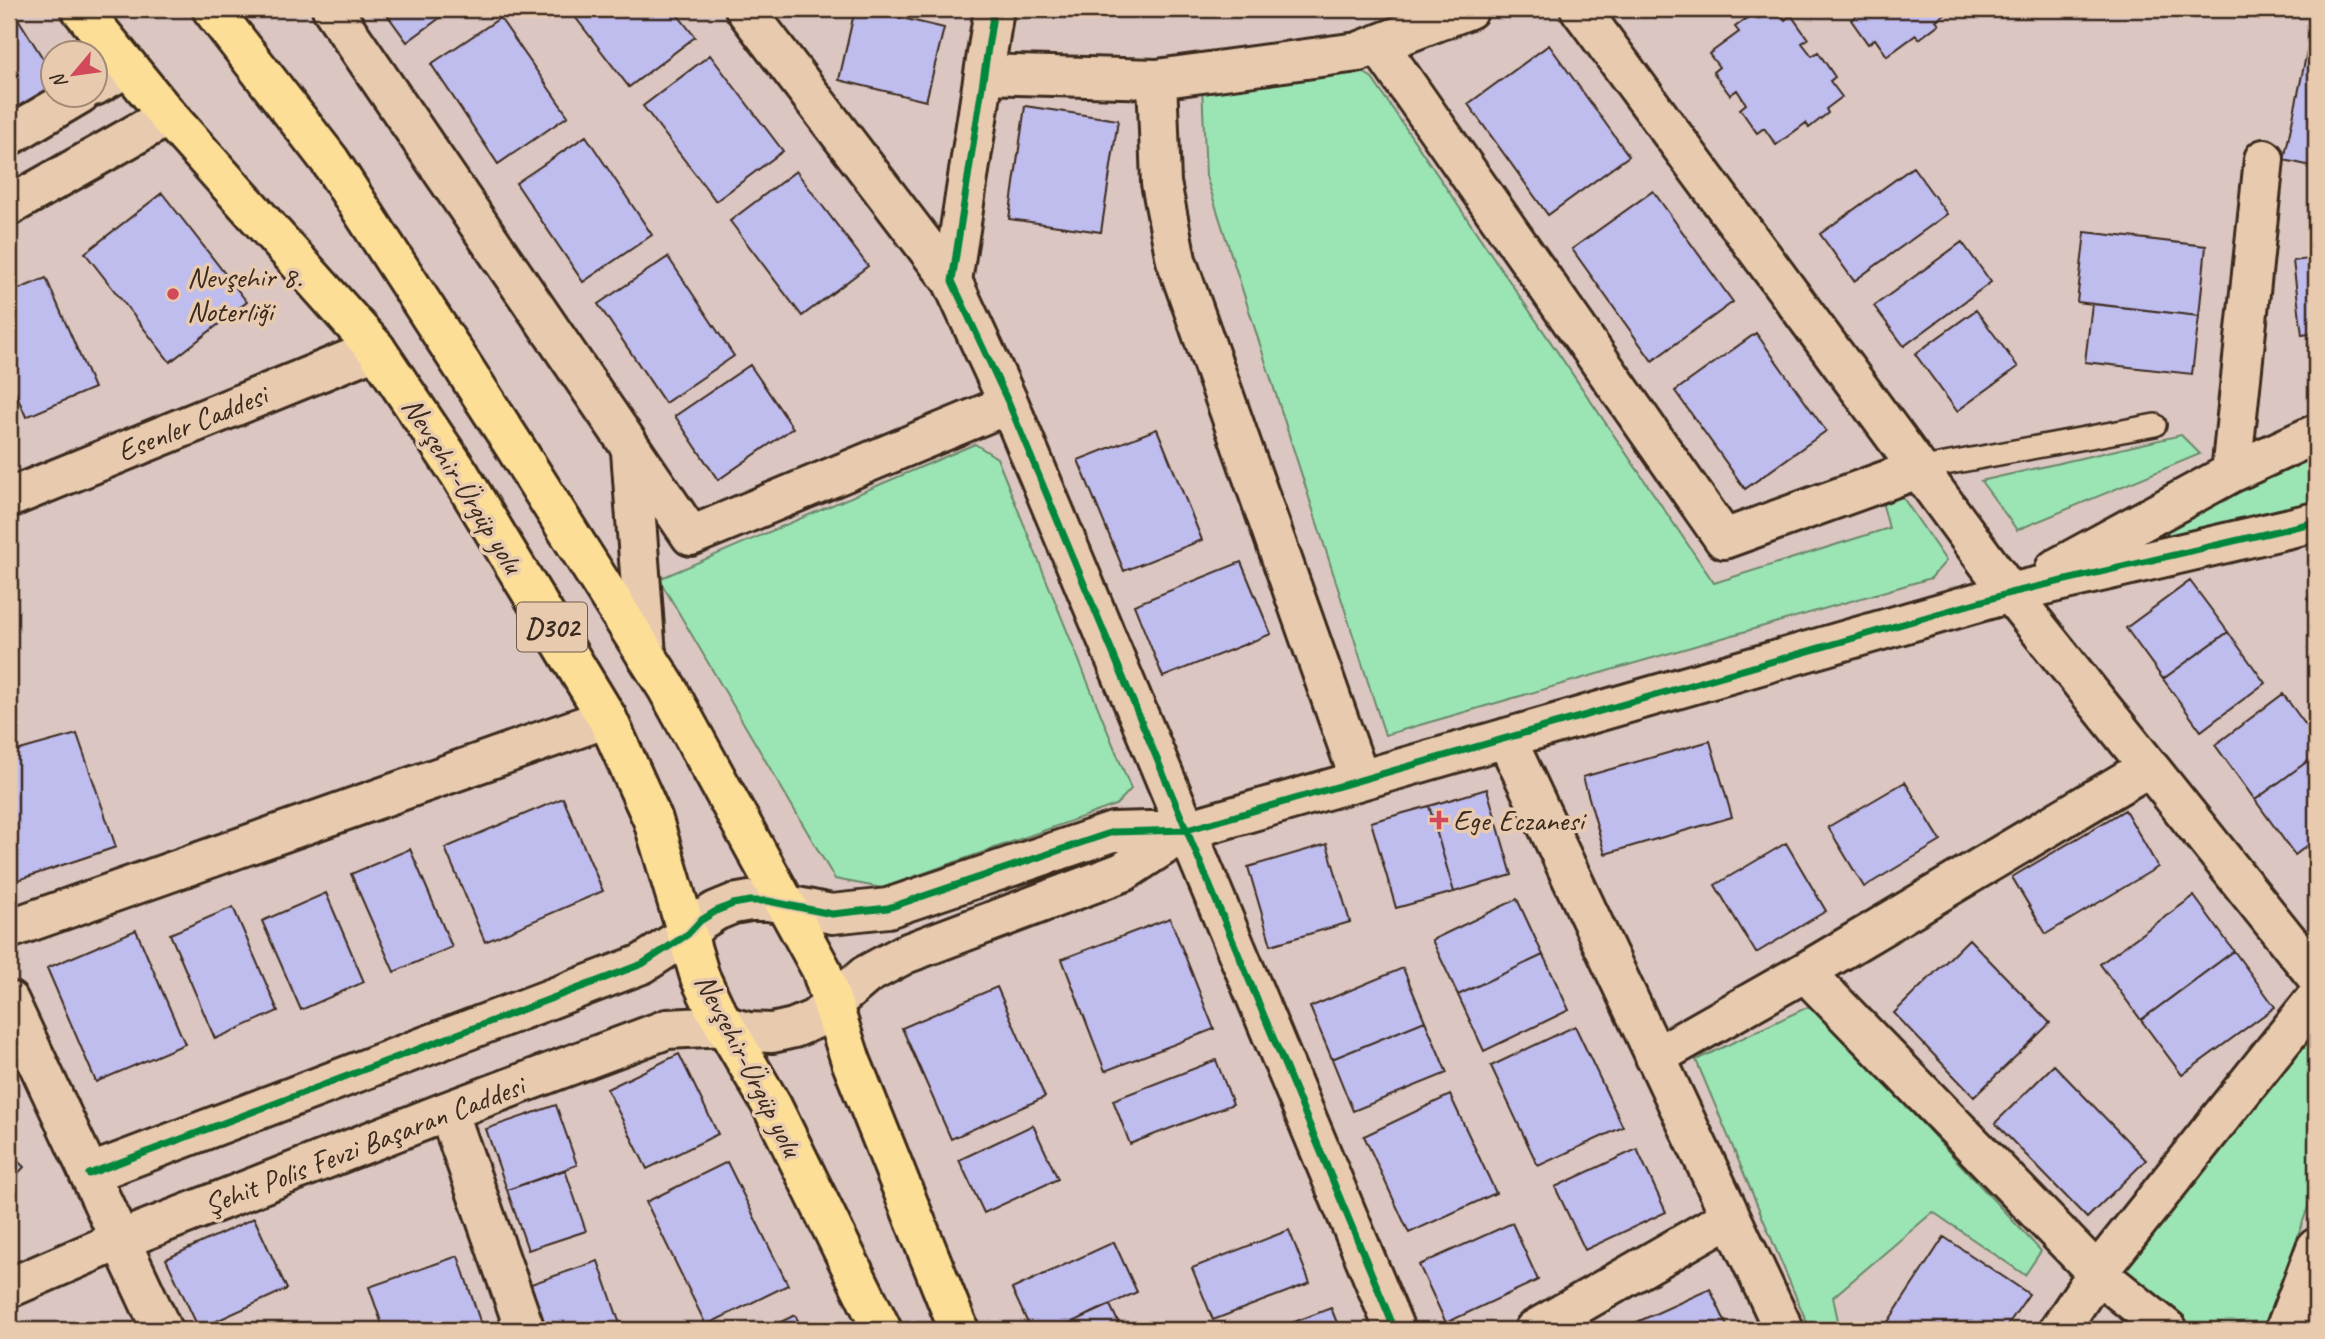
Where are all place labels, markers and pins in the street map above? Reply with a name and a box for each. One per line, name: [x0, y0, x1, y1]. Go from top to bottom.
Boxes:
place label: Nevşehir 8. Noterliği: [187, 258, 302, 330]
marker: Nevşehir 8. Noterliği: [165, 286, 181, 302]
place label: Ege Eczanesi: [1453, 801, 1587, 839]
marker: Ege Eczanesi: [1431, 812, 1447, 828]

